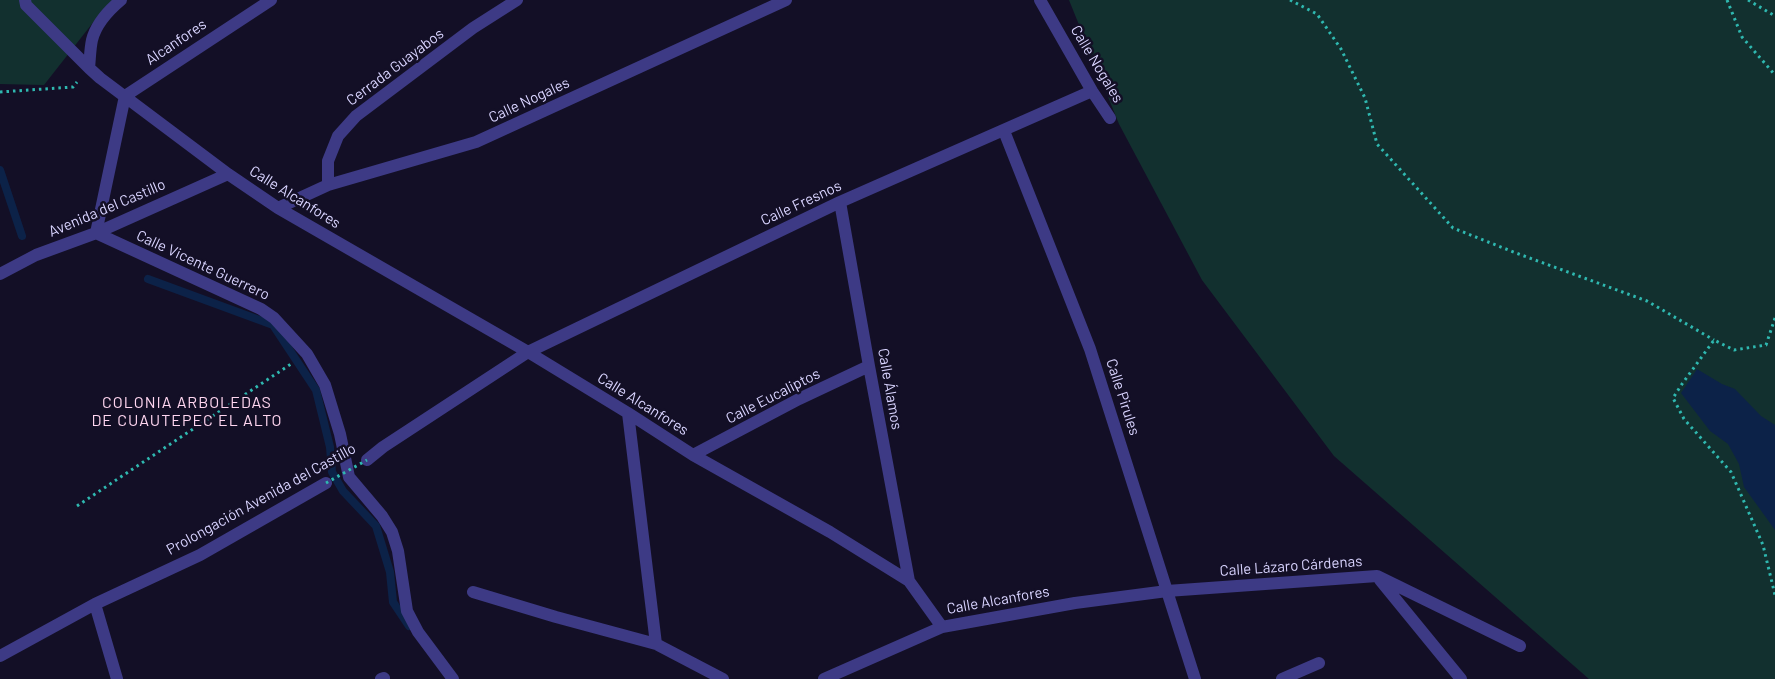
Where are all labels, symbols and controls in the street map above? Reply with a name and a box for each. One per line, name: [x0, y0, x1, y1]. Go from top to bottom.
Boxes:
street label: Alcanfores: [142, 15, 210, 69]
street label: Calle Nogales: [1067, 22, 1127, 106]
street label: Cerrada Guayabos: [343, 25, 447, 109]
street label: Calle Nogales: [486, 73, 572, 127]
street label: Calle Alcanfores: [246, 162, 344, 232]
street label: Avenida del Castillo: [46, 175, 168, 241]
street label: Calle Fresnos: [758, 177, 844, 229]
street label: Calle Vicente Guerrero: [134, 226, 272, 304]
street label: Calle Álamos: [874, 347, 906, 431]
street label: Calle Pirules: [1102, 357, 1144, 437]
street label: Calle Eucaliptos: [723, 365, 823, 427]
street label: Calle Alcanfores: [594, 369, 692, 439]
district label: COLONIA ARBOLEDAS DE CUAUTEPEC EL ALTO: [89, 393, 285, 431]
street label: Prolongación Avenida del Castillo: [163, 439, 359, 559]
street label: Calle Lázaro Cárdenas: [1219, 552, 1363, 580]
street label: Calle Alcanfores: [945, 582, 1051, 618]

